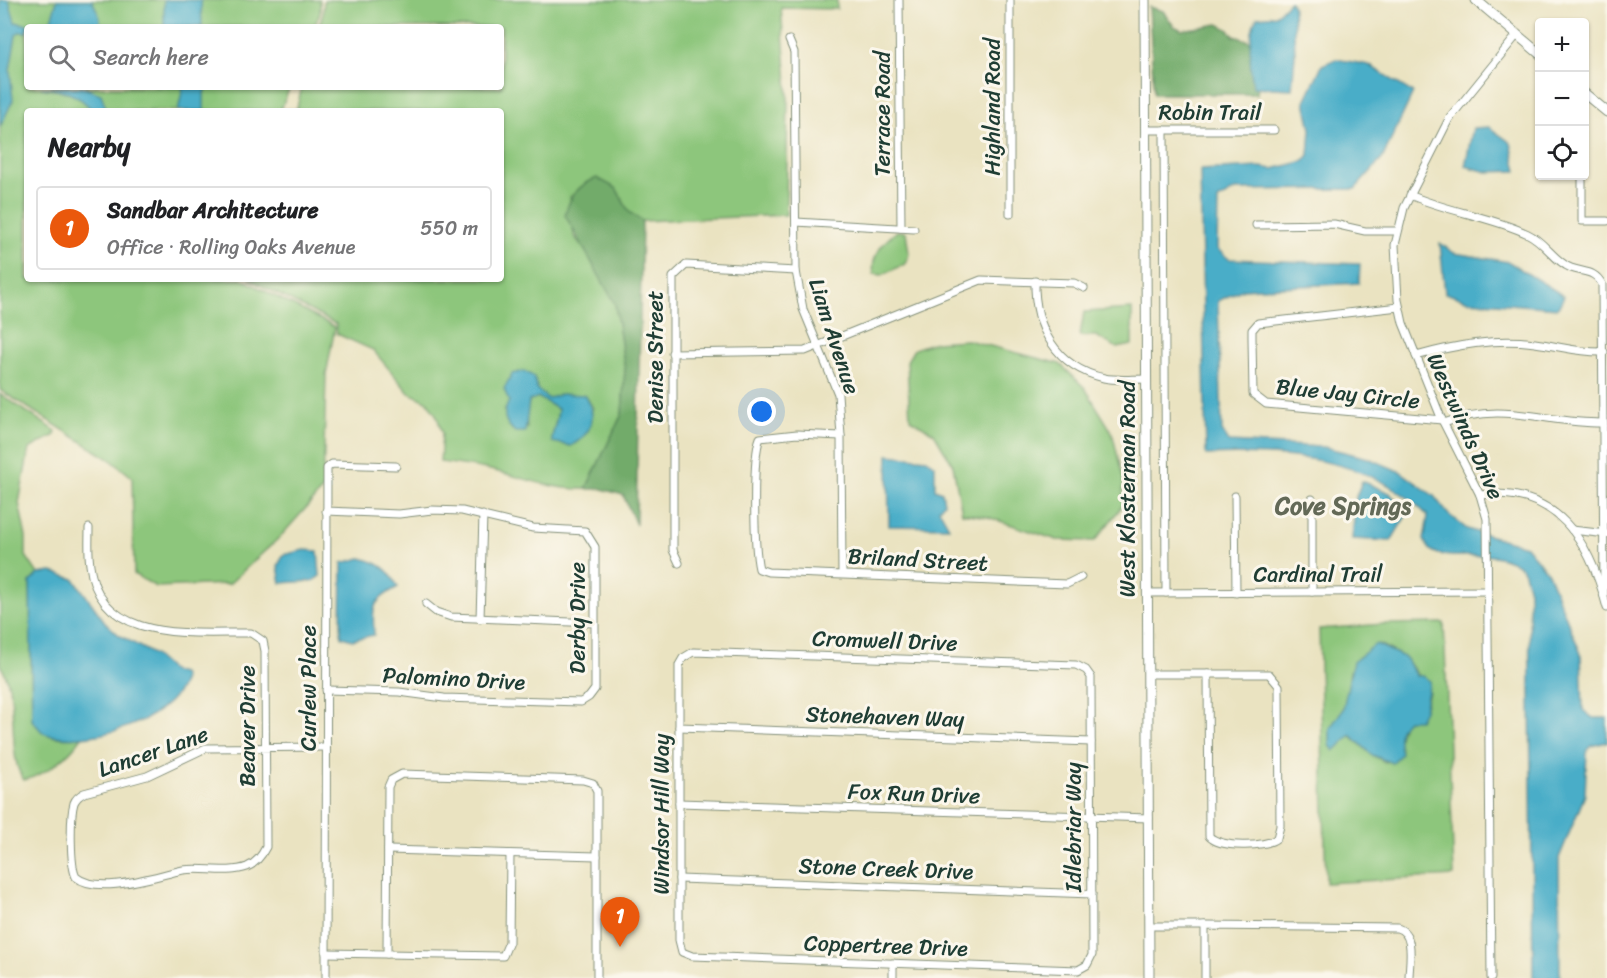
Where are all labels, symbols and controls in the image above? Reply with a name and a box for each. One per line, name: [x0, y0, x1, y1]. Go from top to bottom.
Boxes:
map controls: [1535, 18, 1589, 180]
button: +: [1535, 18, 1589, 72]
search box: [24, 24, 504, 90]
street label: Highland Road: [973, 37, 1012, 176]
text: Search here: [93, 38, 209, 77]
icon: search: [45, 41, 78, 74]
street label: Terrace Road: [863, 50, 902, 177]
button: −: [1535, 72, 1589, 126]
street label: Robin Trail: [1158, 93, 1262, 132]
text: Nearby: [48, 124, 130, 170]
button: locate: [1535, 126, 1589, 180]
text: Sandbar Architecture: [107, 191, 319, 230]
text: 1: [65, 211, 74, 246]
text: 550 m: [420, 211, 478, 246]
text: Office · Rolling Oaks Avenue: [107, 230, 355, 265]
street label: Liam Avenue: [797, 273, 872, 399]
street label: Denise Street: [636, 290, 675, 423]
street label: Westwinds Drive: [1416, 346, 1515, 506]
street label: Blue Jay Circle: [1274, 367, 1422, 420]
street label: West Klosterman Road: [1108, 379, 1147, 597]
your location: [747, 397, 776, 426]
district label: Cove Springs: [1274, 485, 1412, 527]
street label: Briland Street: [847, 536, 989, 583]
street label: Cardinal Trail: [1253, 555, 1383, 594]
street label: Derby Drive: [558, 562, 597, 674]
street label: Cromwell Drive: [812, 618, 958, 663]
street label: Curlew Place: [289, 625, 328, 751]
street label: Palomino Drive: [382, 655, 527, 702]
street label: Beaver Drive: [228, 665, 267, 787]
street label: Stonehaven Way: [805, 694, 966, 739]
street label: Lancer Lane: [93, 714, 214, 789]
street label: Windsor Hill Way: [642, 733, 681, 895]
street label: Idlebriar Way: [1054, 761, 1093, 893]
street label: Fox Run Drive: [847, 772, 981, 815]
street label: Stone Creek Drive: [798, 846, 974, 891]
pin: 1: [600, 898, 640, 947]
street label: Coppertree Drive: [803, 923, 969, 968]

